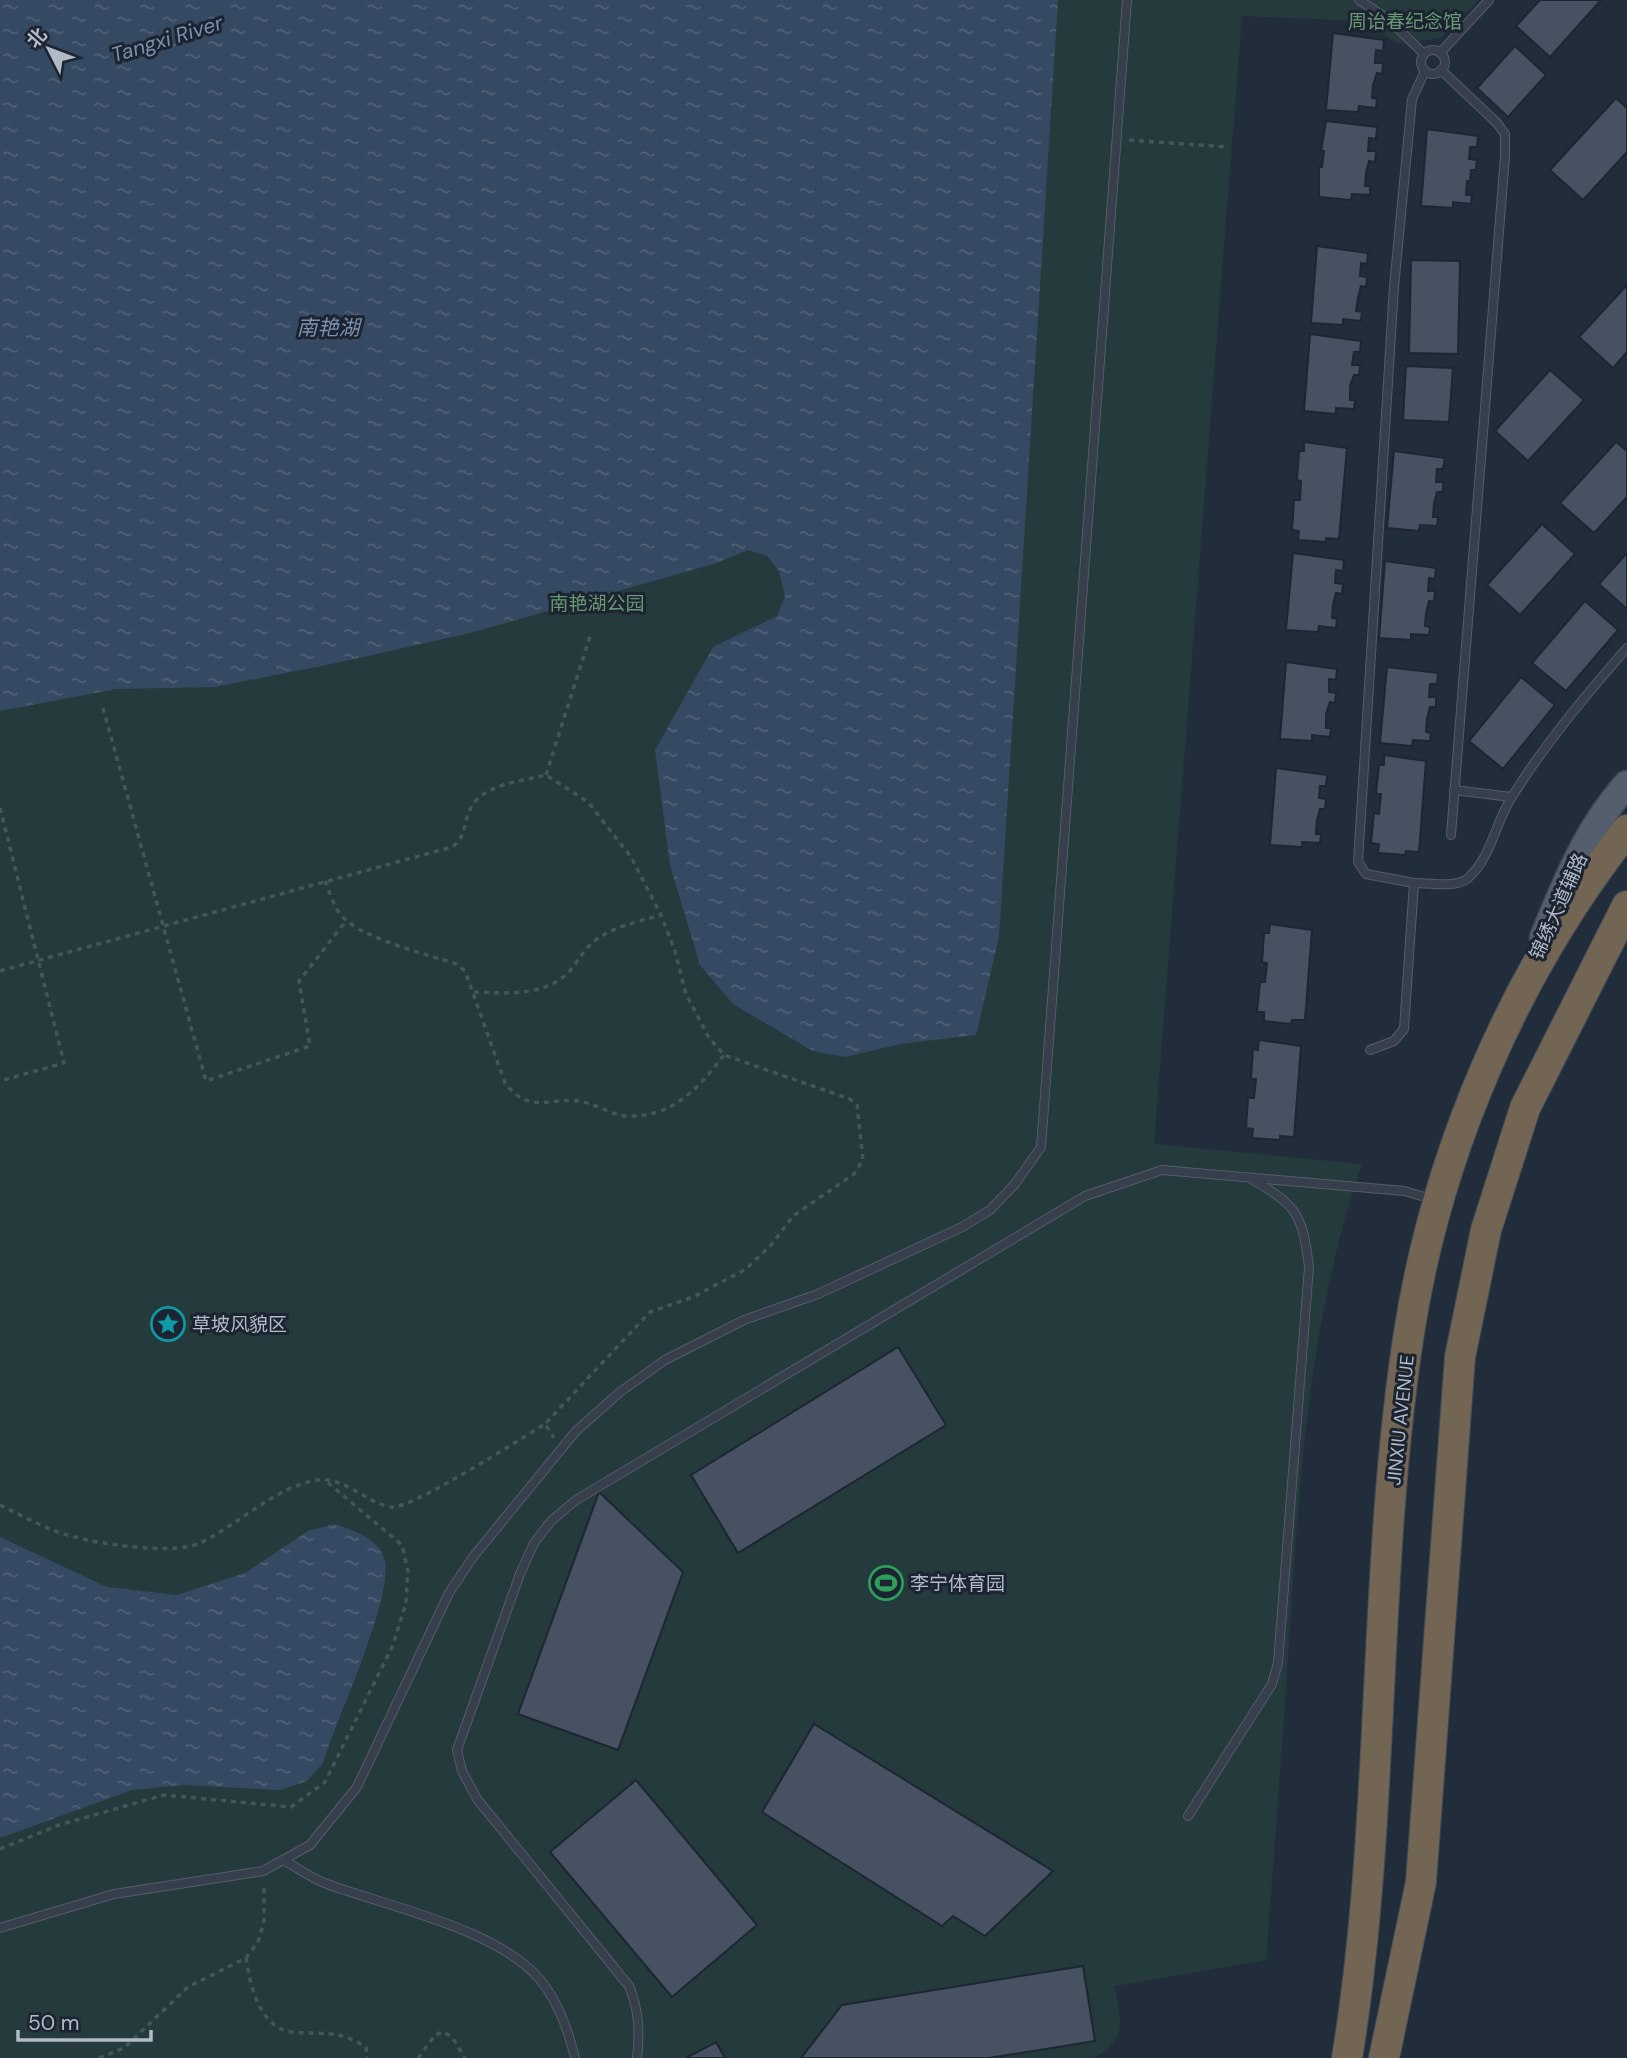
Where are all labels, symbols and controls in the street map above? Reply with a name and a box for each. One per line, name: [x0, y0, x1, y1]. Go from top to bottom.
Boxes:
water label: Tangxi River: [108, 8, 227, 69]
park label: 周诒春纪念馆: [1348, 9, 1462, 34]
north arrow: [14, 14, 84, 84]
text: 北: [21, 23, 52, 53]
water label: 南艳湖: [297, 314, 362, 342]
park label: 南艳湖公园: [549, 591, 645, 616]
street label: 锦绣大道辅路: [1524, 849, 1593, 963]
place icon: 草坡风貌区: [149, 1305, 187, 1343]
place label: 草坡风貌区: [192, 1312, 287, 1337]
street label: JINXIU AVENUE: [1381, 1354, 1420, 1487]
sports icon: 李宁体育园: [867, 1564, 905, 1602]
place label: 李宁体育园: [910, 1571, 1005, 1596]
scale bar: [18, 1998, 150, 2042]
text: 50 m: [28, 2009, 79, 2037]

